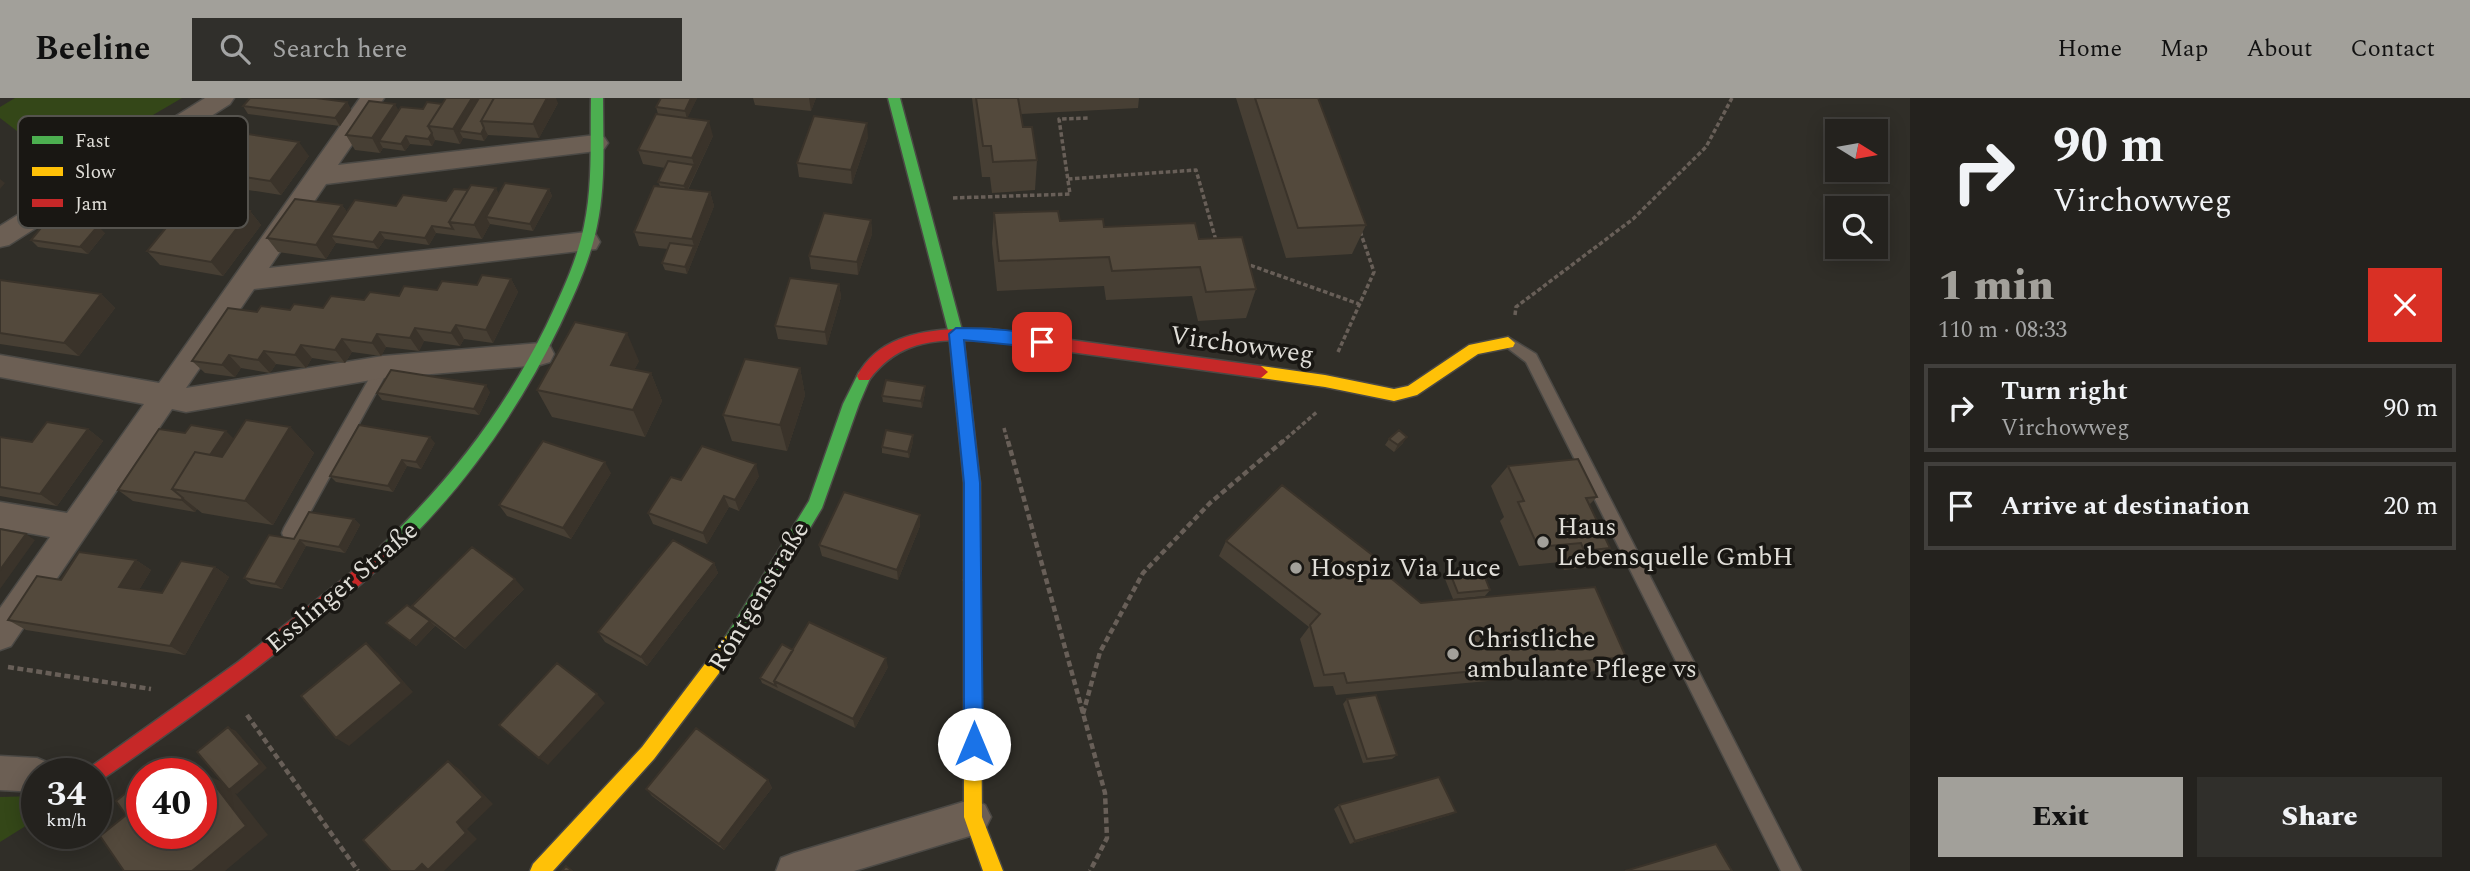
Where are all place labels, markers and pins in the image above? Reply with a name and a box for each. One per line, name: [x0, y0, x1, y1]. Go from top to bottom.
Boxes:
pin: [1012, 312, 1072, 372]
place label: Haus Lebensquelle GmbH: [1557, 507, 1793, 577]
marker: Haus Lebensquelle GmbH: [1535, 534, 1551, 550]
place label: Hospiz Via Luce: [1310, 548, 1501, 588]
marker: Hospiz Via Luce: [1288, 560, 1304, 576]
place label: Christliche ambulante Pflege vs: [1467, 619, 1697, 689]
marker: Christliche ambulante Pflege vs: [1445, 646, 1461, 662]

